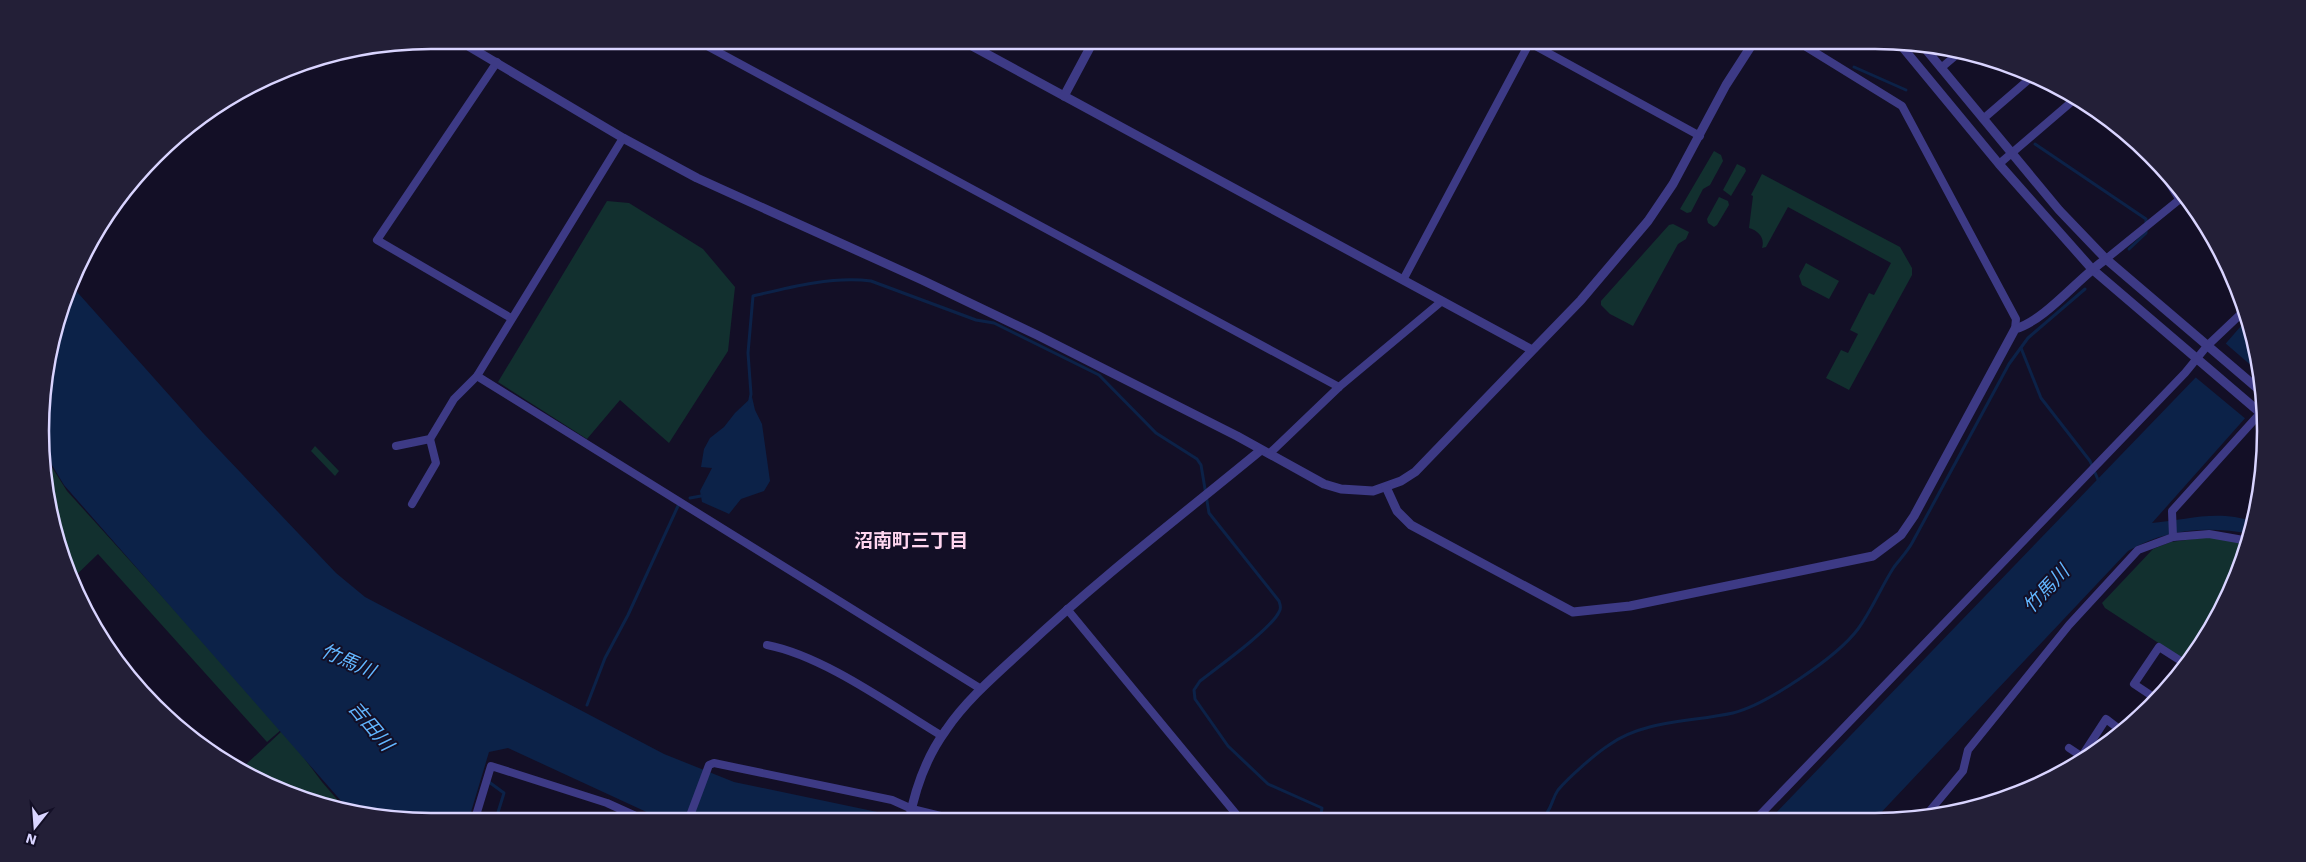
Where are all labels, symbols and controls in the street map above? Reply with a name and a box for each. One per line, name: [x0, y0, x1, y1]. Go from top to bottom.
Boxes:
district label: 沼南町三丁目: [854, 529, 968, 552]
water label: 竹馬川: [2018, 559, 2075, 618]
water label: 竹馬川: [317, 639, 381, 684]
water label: 吉田川: [344, 697, 399, 757]
north arrow: [10, 802, 60, 852]
text: N: [24, 830, 38, 849]

